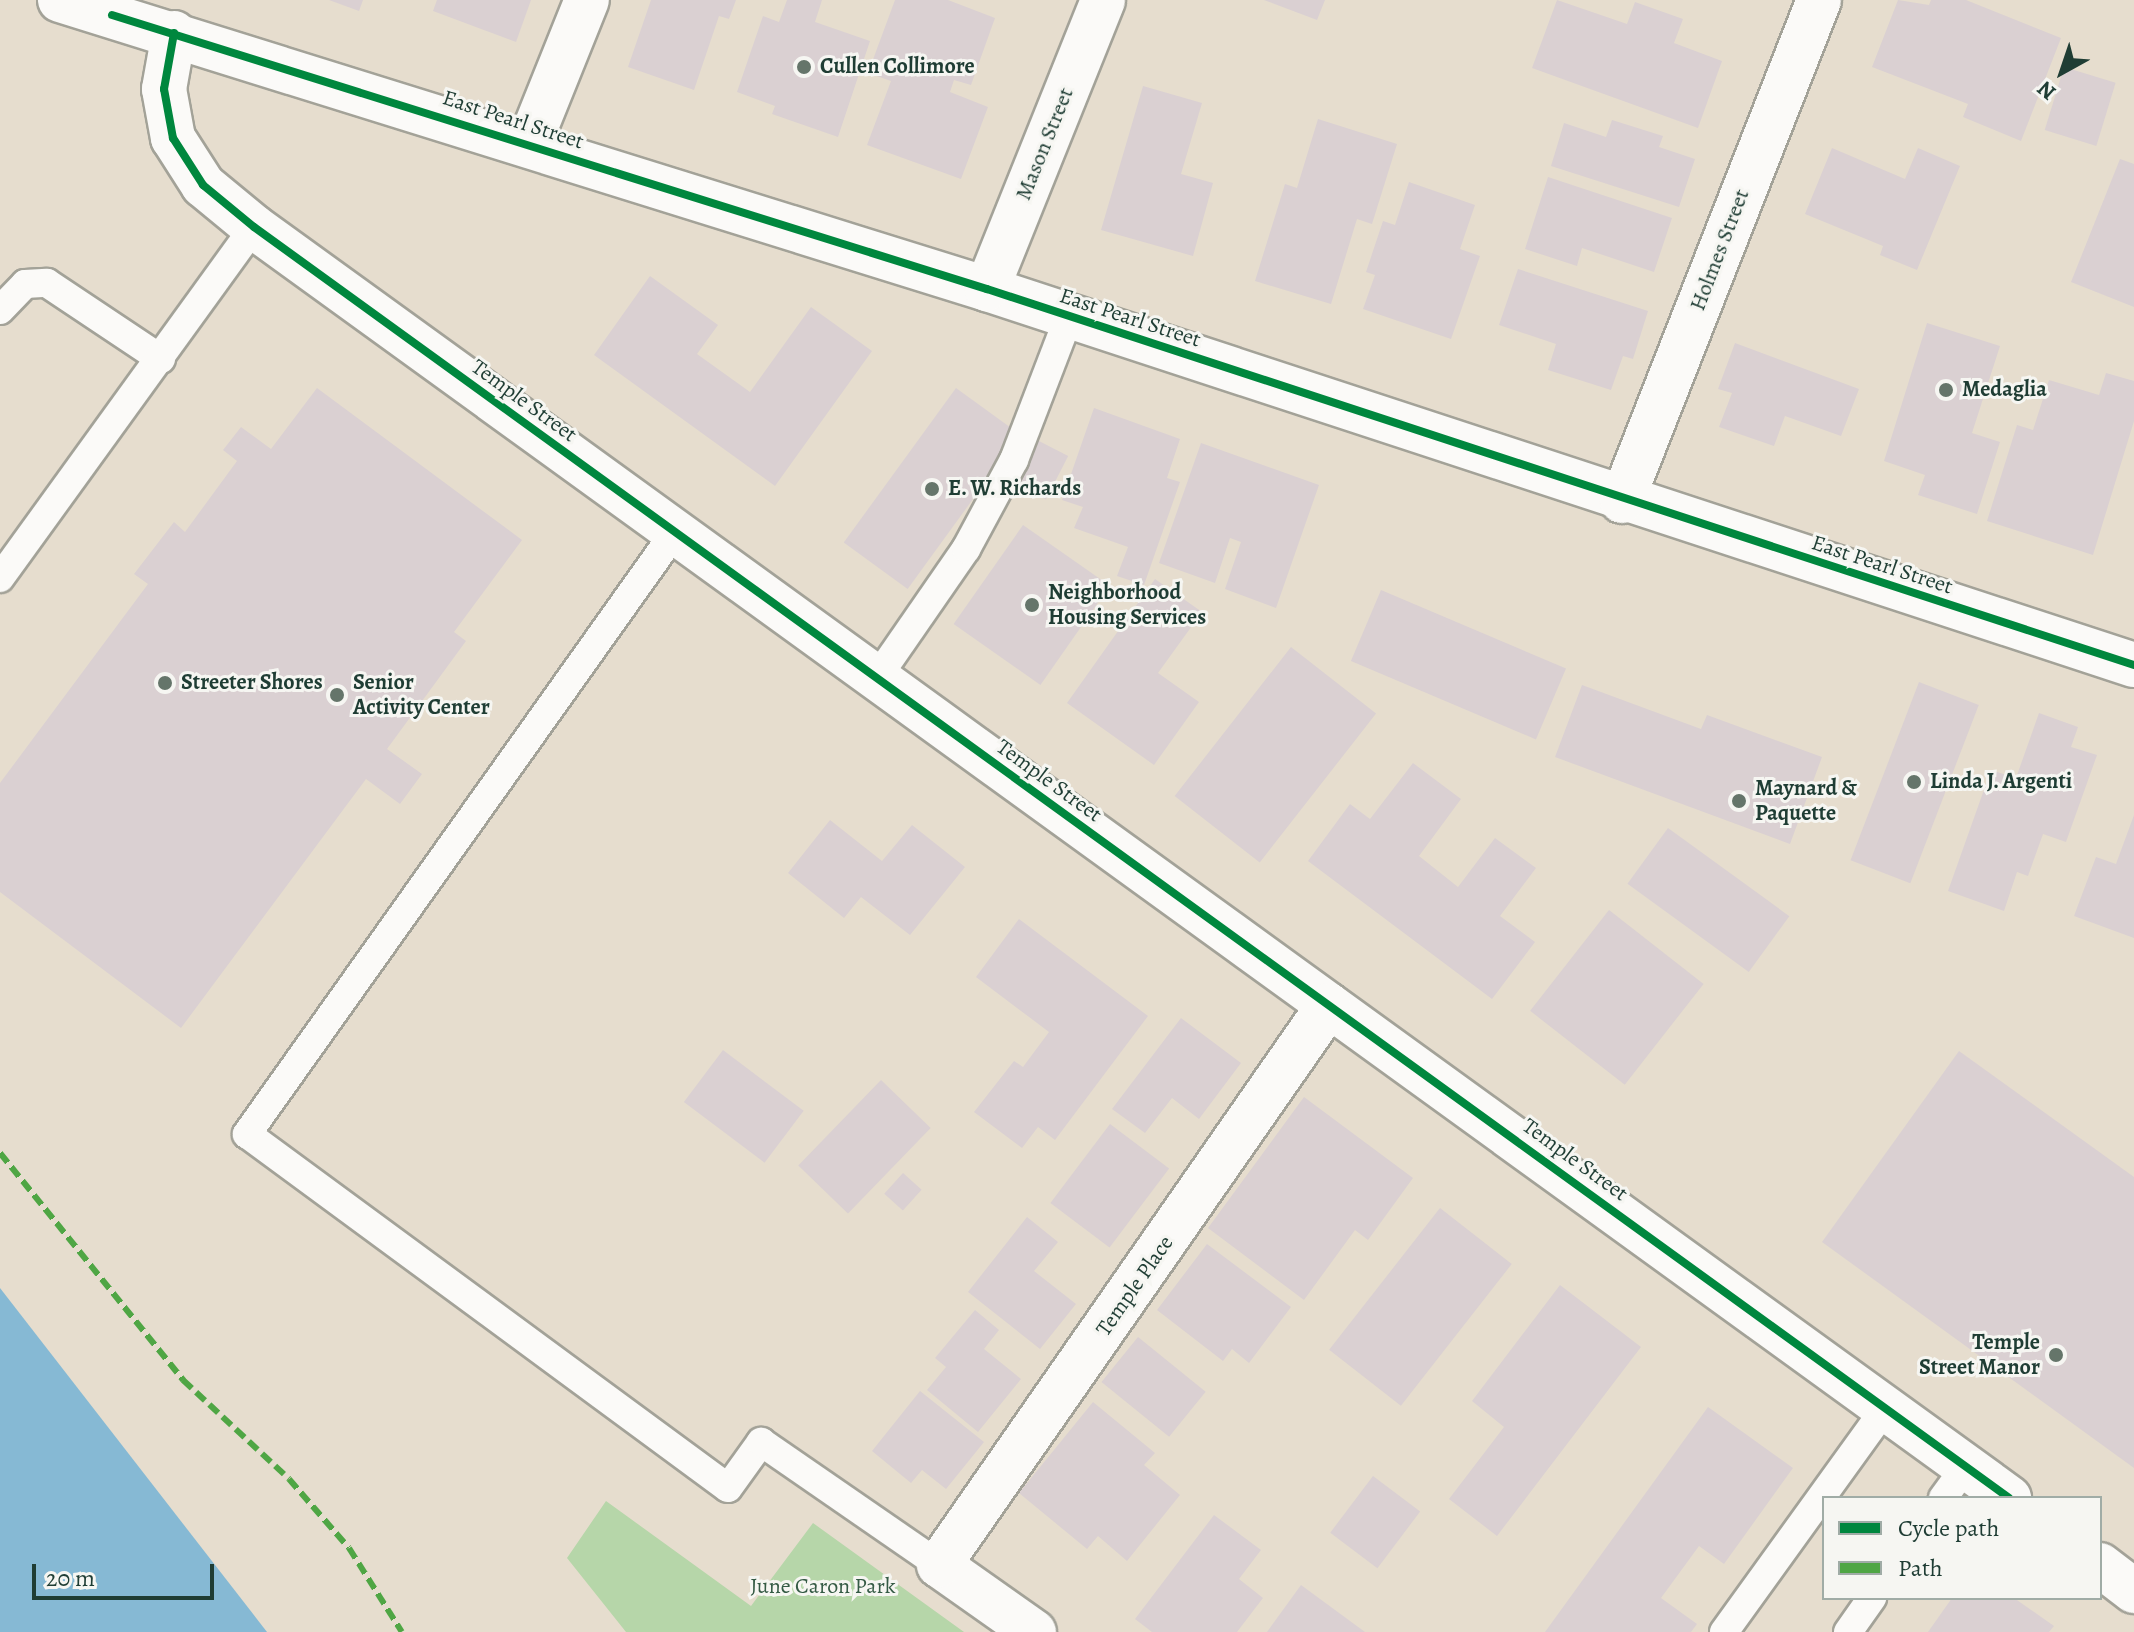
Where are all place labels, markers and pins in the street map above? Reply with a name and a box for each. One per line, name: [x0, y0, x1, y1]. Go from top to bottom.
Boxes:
place label: Cullen Collimore: [820, 54, 975, 80]
marker: Cullen Collimore: [795, 58, 813, 76]
place label: Medaglia: [1962, 377, 2047, 403]
marker: Medaglia: [1937, 381, 1955, 399]
place label: E. W. Richards: [948, 476, 1082, 502]
marker: E. W. Richards: [923, 480, 941, 498]
place label: Neighborhood Housing Services: [1048, 579, 1206, 630]
marker: Neighborhood Housing Services: [1023, 596, 1041, 614]
place label: Senior Activity Center: [353, 669, 490, 720]
place label: Streeter Shores: [181, 670, 323, 696]
marker: Streeter Shores: [156, 674, 174, 692]
marker: Senior Activity Center: [328, 686, 346, 704]
place label: Linda J. Argenti: [1930, 769, 2073, 795]
marker: Linda J. Argenti: [1905, 773, 1923, 791]
place label: Maynard & Paquette: [1755, 775, 1857, 826]
marker: Maynard & Paquette: [1730, 792, 1748, 810]
place label: Temple Street Manor: [1919, 1329, 2040, 1380]
marker: Temple Street Manor: [2047, 1346, 2065, 1364]

